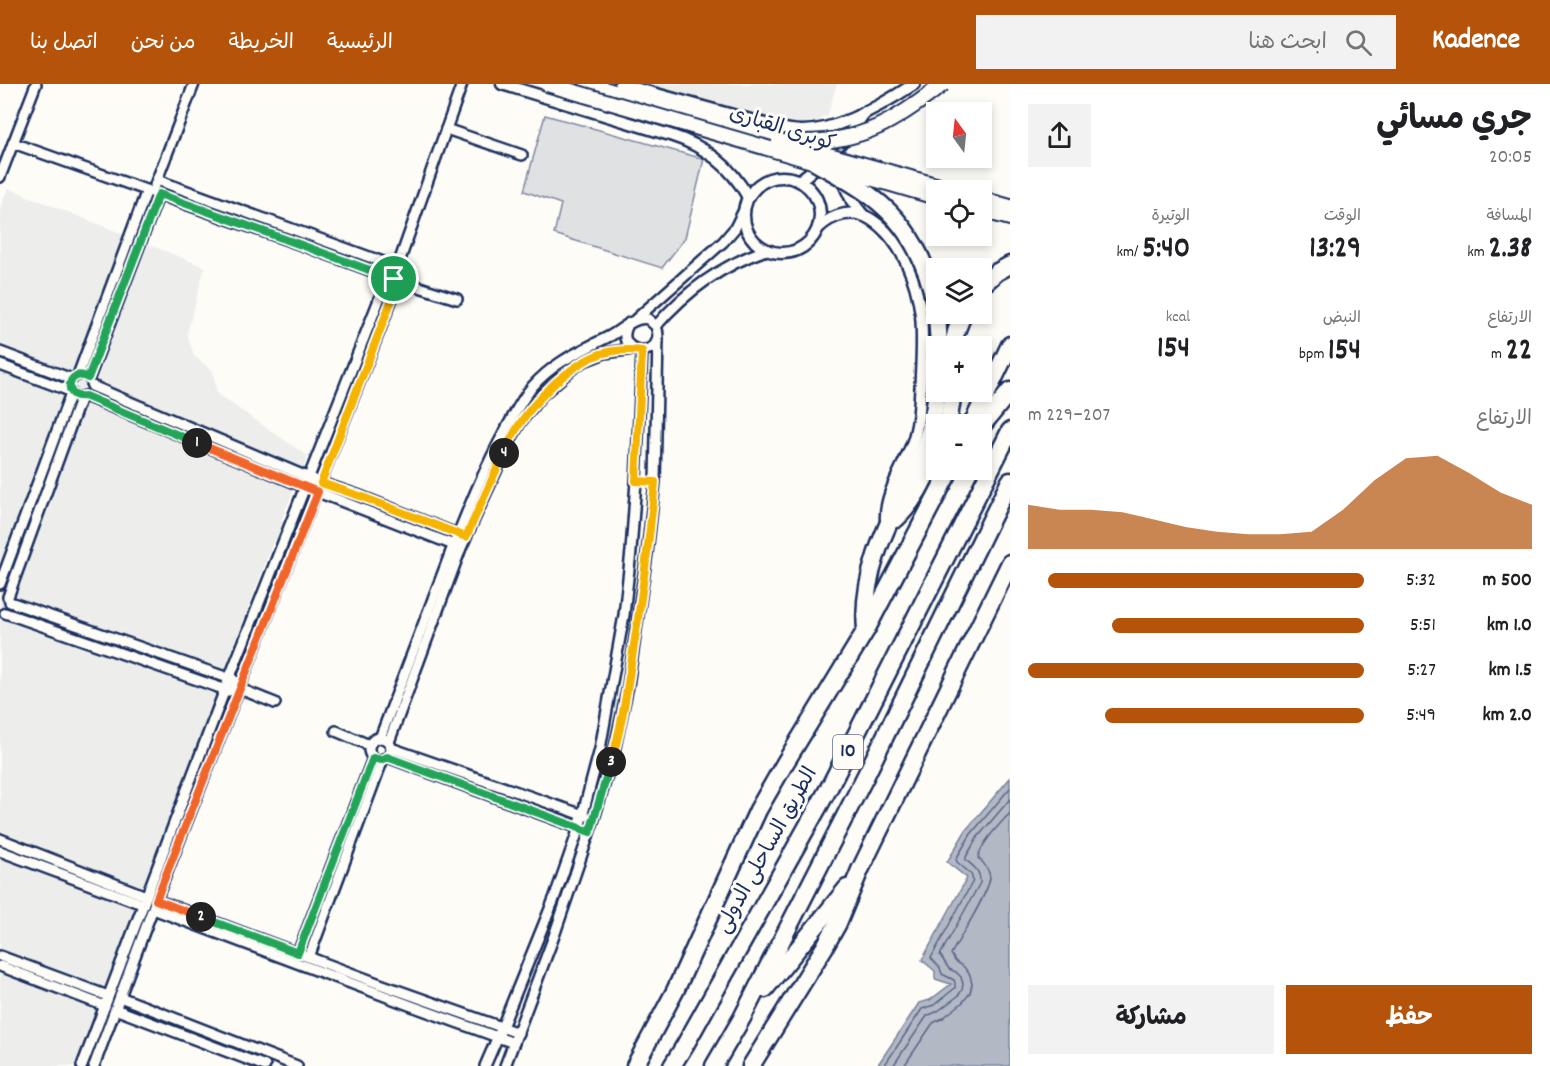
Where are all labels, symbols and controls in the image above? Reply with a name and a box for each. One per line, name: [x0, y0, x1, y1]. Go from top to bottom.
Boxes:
search box: [976, 15, 1396, 69]
text: Kadence: [1432, 22, 1520, 62]
icon: search: [1342, 26, 1375, 59]
text: ابحث هنا: [1248, 28, 1327, 59]
text: اتصل بنا: [30, 29, 98, 59]
text: من نحن: [131, 29, 195, 59]
text: الخريطة: [228, 29, 294, 59]
text: الرئيسية: [327, 29, 393, 59]
text: جري مسائي: [1376, 98, 1532, 145]
street label: كوبرى القبارى: [725, 100, 839, 160]
north arrow: [926, 102, 992, 168]
map controls: [926, 102, 992, 480]
button: share: [1028, 104, 1091, 167]
text: 20:05: [1489, 144, 1532, 172]
button: locate: [926, 180, 992, 246]
text: الوتيرة: [1151, 205, 1190, 228]
text: الوقت: [1324, 205, 1361, 228]
text: المسافة: [1486, 205, 1532, 228]
text: 5:40: [1142, 229, 1190, 272]
text: 13:29: [1309, 229, 1361, 272]
text: 2.38: [1489, 229, 1532, 272]
text: /km: [1117, 241, 1142, 264]
text: km: [1467, 241, 1489, 264]
pin: [368, 253, 419, 304]
button: layers: [926, 258, 992, 324]
icon: arrive: [377, 262, 410, 295]
text: kcal: [1166, 306, 1190, 329]
text: النبض: [1323, 307, 1361, 330]
text: الارتفاع: [1487, 307, 1532, 330]
text: 154: [1157, 329, 1190, 372]
text: 154: [1328, 331, 1361, 374]
text: 22: [1506, 331, 1532, 374]
button: +: [926, 336, 992, 402]
text: bpm: [1299, 343, 1328, 366]
text: m: [1491, 343, 1506, 366]
text: 207–229 m: [1028, 402, 1110, 430]
text: الارتفاع: [1476, 406, 1532, 434]
button: −: [926, 414, 992, 480]
pin: 1: [182, 428, 212, 458]
text: 1: [195, 431, 199, 454]
pin: 4: [489, 438, 519, 468]
text: 4: [501, 441, 507, 464]
text: 5:32: [1406, 567, 1436, 595]
text: 500 m: [1483, 567, 1532, 595]
text: 5:51: [1410, 612, 1436, 640]
text: 1.0 km: [1487, 612, 1532, 640]
text: 5:27: [1407, 657, 1436, 685]
text: 1.5 km: [1488, 657, 1532, 685]
text: 5:49: [1406, 702, 1436, 730]
text: 2.0 km: [1482, 702, 1532, 730]
road number: 10: [833, 735, 863, 769]
pin: 3: [596, 747, 626, 777]
text: 3: [607, 750, 615, 773]
street label: الطريق الساحلى الدولى: [710, 762, 826, 940]
pin: 2: [186, 902, 216, 932]
text: 2: [198, 905, 205, 928]
button: مشاركة: [1028, 985, 1274, 1054]
button: حفظ: [1286, 985, 1532, 1054]

